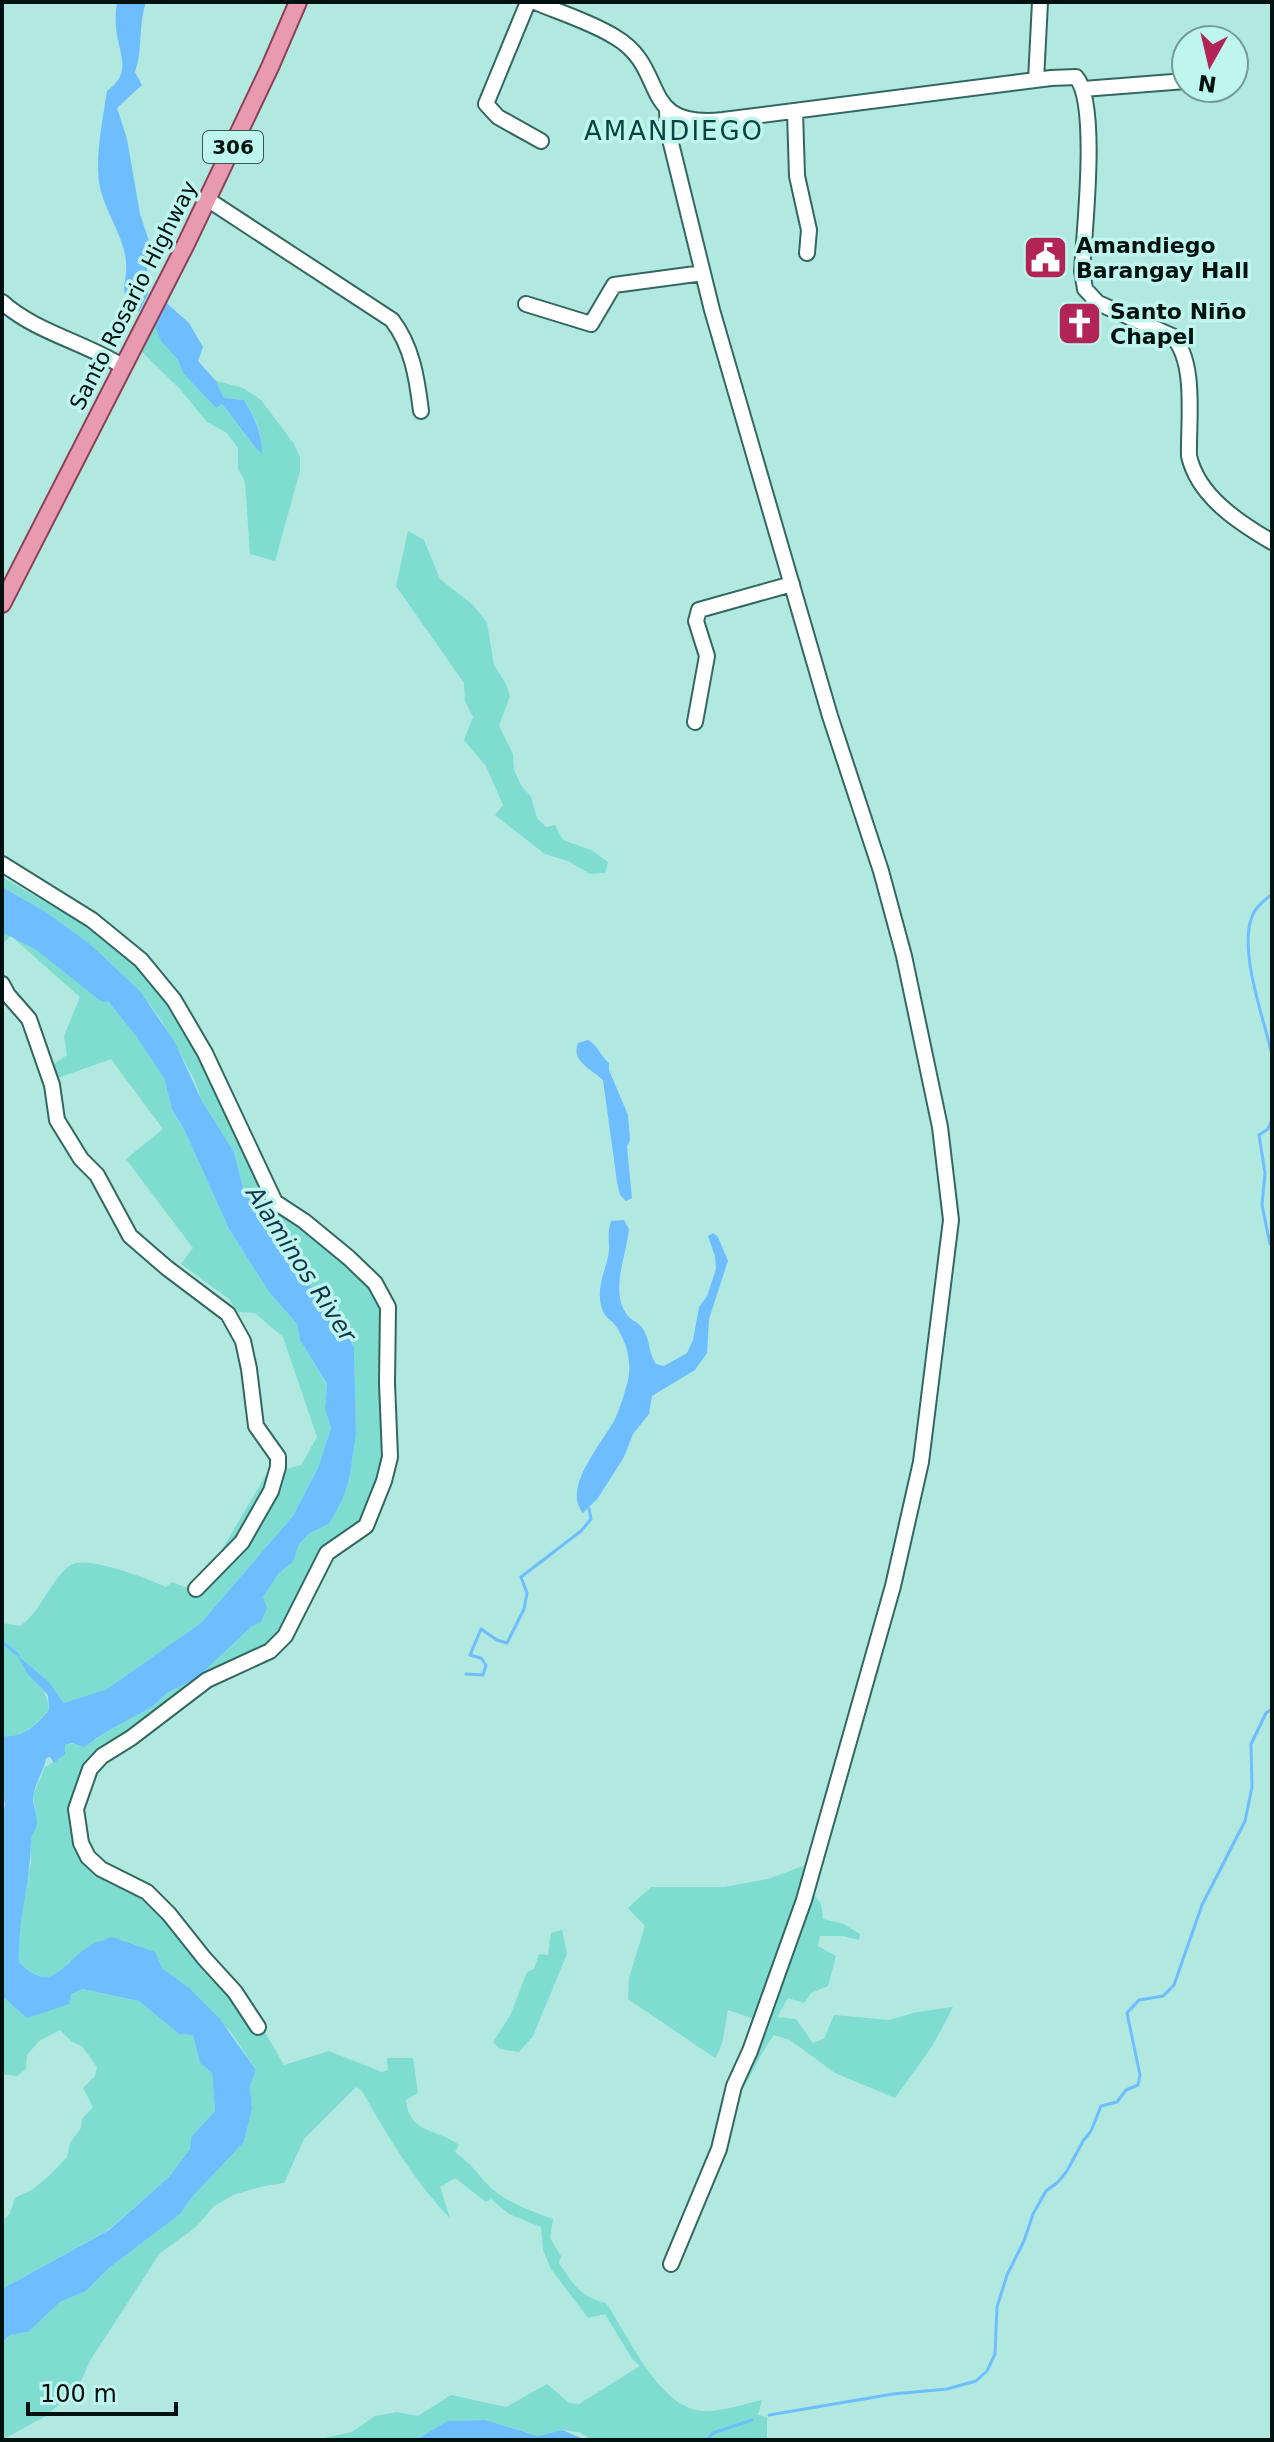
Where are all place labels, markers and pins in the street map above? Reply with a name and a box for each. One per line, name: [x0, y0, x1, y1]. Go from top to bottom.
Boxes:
place label: Amandiego Barangay Hall: [1076, 233, 1249, 283]
public building icon: Amandiego Barangay Hall: [1021, 234, 1069, 282]
place label: Santo Niño Chapel: [1110, 299, 1246, 349]
church icon: Santo Niño Chapel: [1055, 300, 1103, 348]

